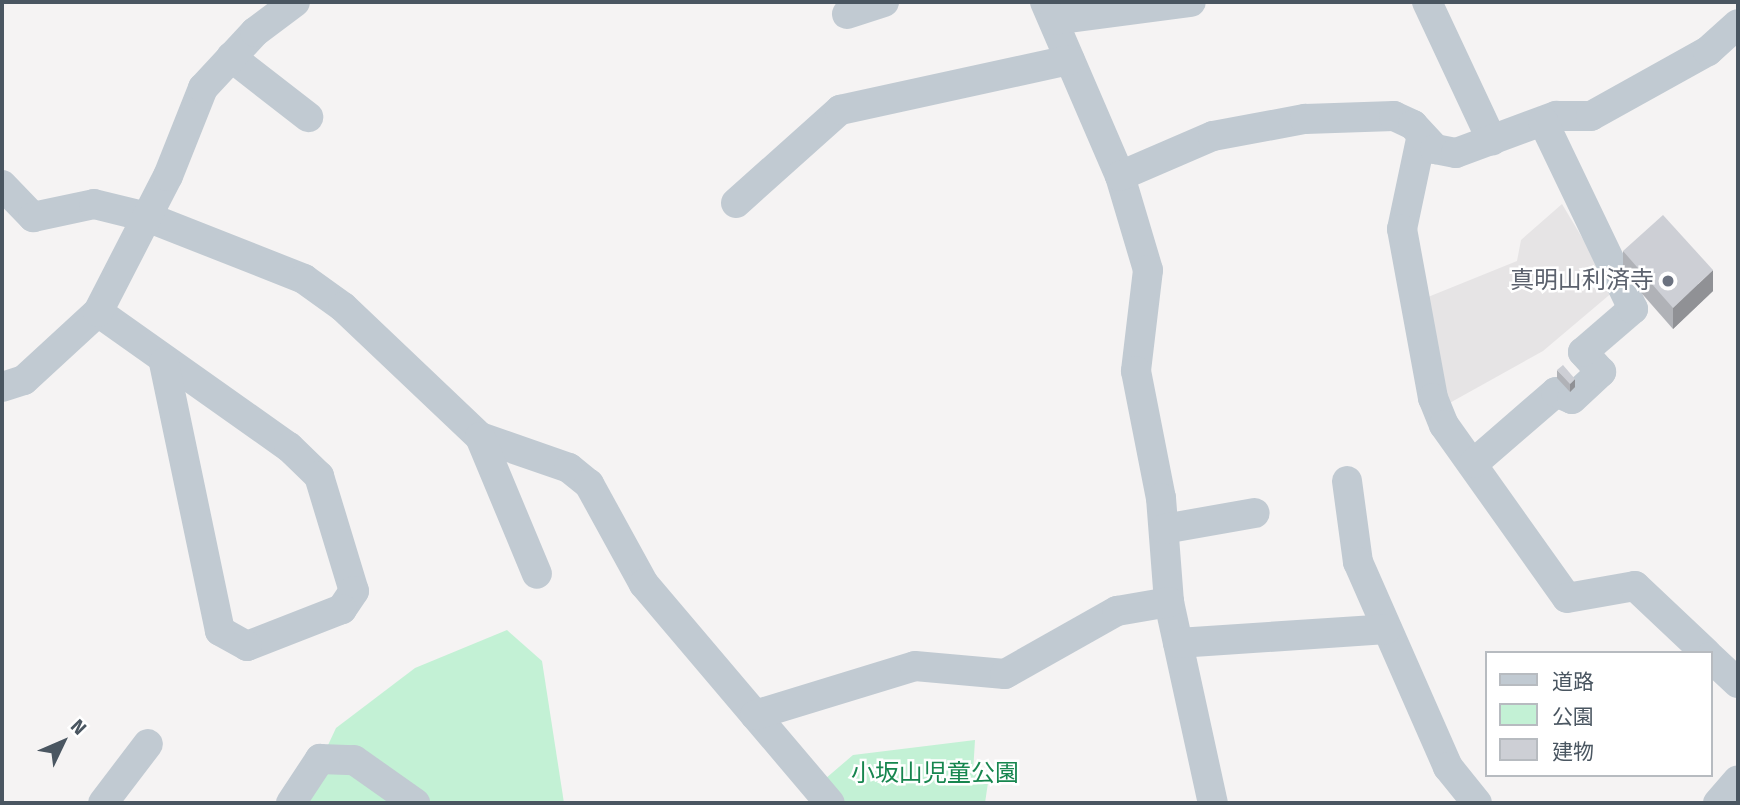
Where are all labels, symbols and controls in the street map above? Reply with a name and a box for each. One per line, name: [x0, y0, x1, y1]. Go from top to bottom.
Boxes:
place label: 真明山利済寺: [1510, 267, 1654, 295]
marker: 真明山利済寺: [1660, 273, 1676, 289]
legend: [1484, 651, 1712, 777]
text: 道路: [1552, 669, 1594, 695]
text: 公園: [1552, 704, 1594, 730]
north arrow: [28, 707, 98, 777]
text: N: [66, 715, 91, 740]
text: 建物: [1552, 739, 1594, 765]
park label: 小坂山児童公園: [851, 760, 1019, 788]

